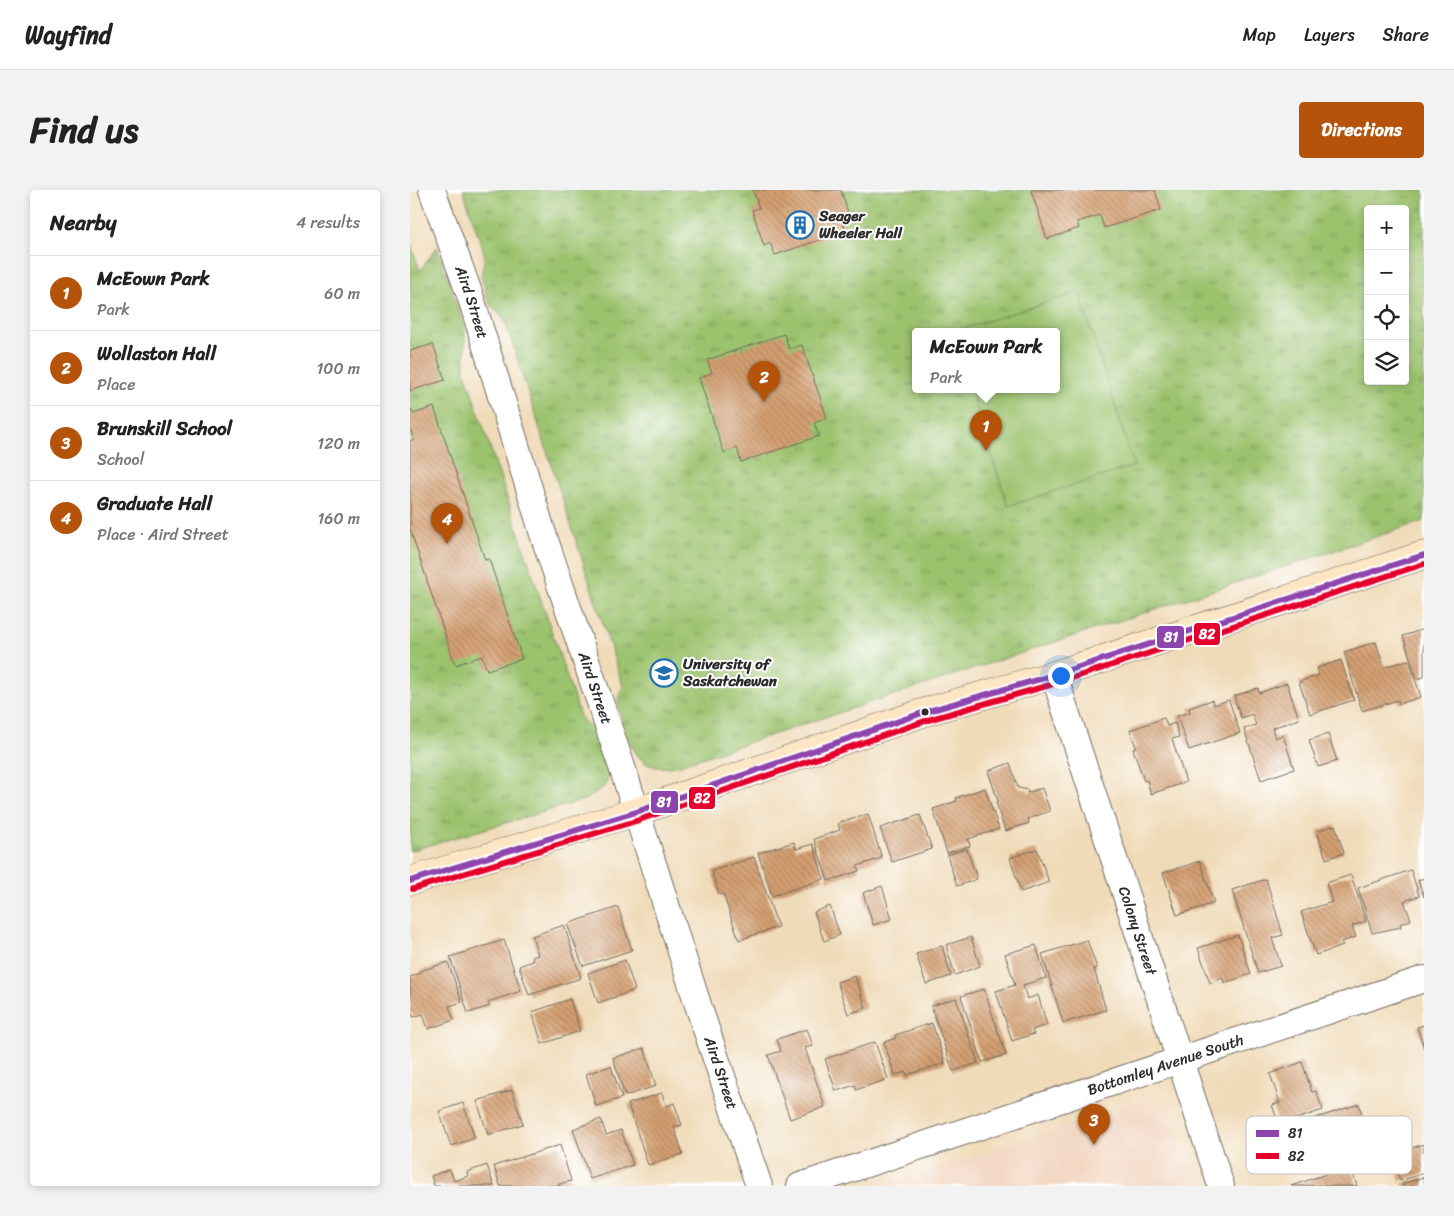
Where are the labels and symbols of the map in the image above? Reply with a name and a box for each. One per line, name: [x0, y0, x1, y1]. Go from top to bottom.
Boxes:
place label: Seager Wheeler Hall: [818, 203, 903, 246]
building icon: Seager Wheeler Hall: [785, 210, 815, 240]
street label: Aird Street: [447, 261, 496, 342]
pin: 2: [748, 361, 780, 402]
pin: 1: [970, 410, 1002, 451]
pin: 4: [431, 503, 463, 544]
line badge: 82: [1193, 622, 1221, 646]
text: 82: [1198, 622, 1216, 647]
line badge: 81: [1156, 625, 1185, 649]
text: 81: [1163, 625, 1178, 650]
street label: Aird Street: [570, 647, 620, 728]
place label: University of Saskatchewan: [682, 651, 778, 694]
school or university icon: University of Saskatchewan: [649, 658, 679, 688]
your location: [1048, 663, 1074, 689]
unlabelled marker: [920, 707, 930, 717]
line badge: 82: [688, 786, 716, 810]
text: 82: [693, 786, 711, 811]
line badge: 81: [650, 790, 679, 814]
text: 81: [656, 790, 671, 815]
street label: Colony Street: [1111, 883, 1165, 979]
street label: Bottomley Avenue South: [1084, 1027, 1247, 1103]
street label: Aird Street: [696, 1032, 745, 1113]
pin: 3: [1078, 1104, 1110, 1145]
legend: [1246, 1116, 1412, 1174]
text: 81: [1288, 1121, 1302, 1146]
text: 82: [1288, 1144, 1305, 1169]

